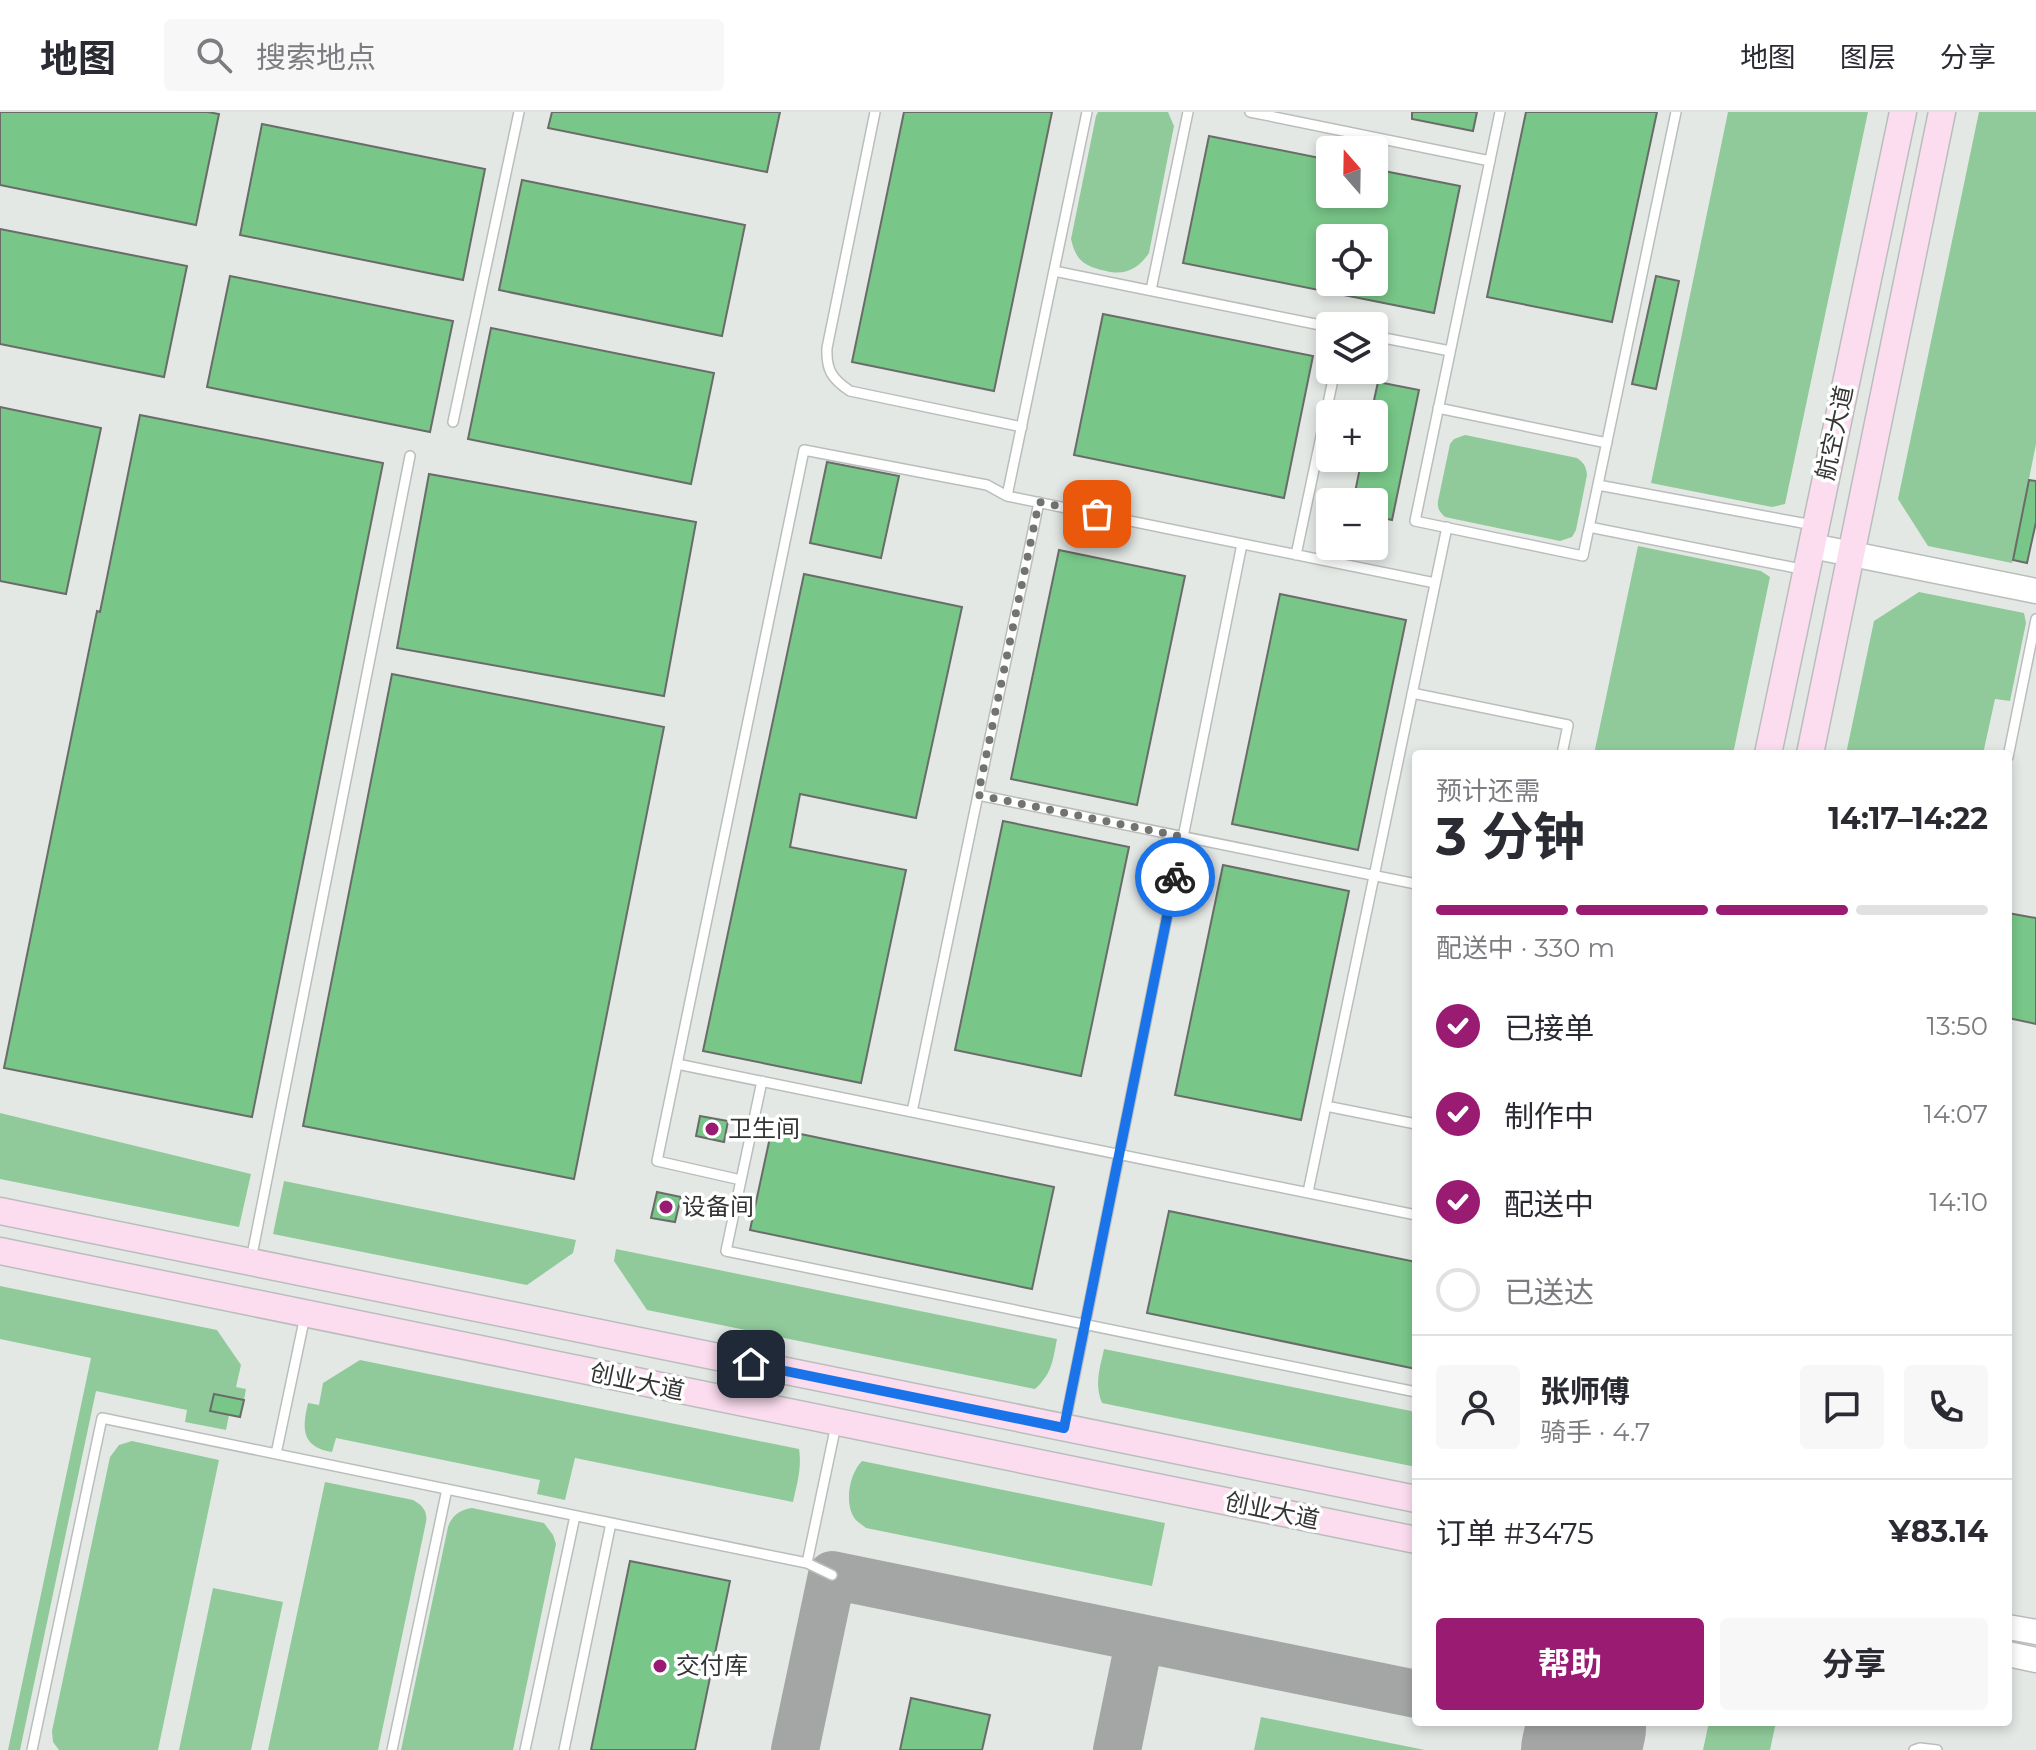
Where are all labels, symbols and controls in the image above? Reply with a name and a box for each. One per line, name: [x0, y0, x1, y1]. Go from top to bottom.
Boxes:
search box: [164, 19, 724, 91]
icon: search: [192, 33, 236, 77]
text: 地图: [40, 35, 116, 82]
text: 搜索地点: [256, 39, 376, 76]
text: 地图: [1740, 40, 1796, 74]
text: 图层: [1840, 40, 1896, 74]
text: 分享: [1940, 40, 1996, 74]
north arrow: [1316, 136, 1388, 208]
map controls: [1316, 136, 1388, 560]
button: locate: [1316, 224, 1388, 296]
button: layers: [1316, 312, 1388, 384]
street label: 航空大道: [1810, 383, 1859, 483]
button: +: [1316, 400, 1388, 472]
pin: [1063, 480, 1131, 548]
button: −: [1316, 488, 1388, 560]
icon: bag: [1075, 492, 1119, 536]
text: 预计还需: [1436, 775, 1540, 807]
text: 14:17–14:22: [1828, 800, 1988, 837]
text: 3 分钟: [1436, 805, 1586, 868]
courier: [1135, 837, 1215, 917]
icon: bike: [1153, 855, 1197, 899]
text: 配送中 · 330 m: [1436, 932, 1615, 964]
icon: check: [1436, 1004, 1480, 1048]
text: 已接单: [1504, 1010, 1594, 1047]
text: 13:50: [1927, 1010, 1988, 1042]
icon: check: [1436, 1092, 1480, 1136]
text: 制作中: [1504, 1098, 1594, 1135]
text: 14:07: [1923, 1098, 1988, 1130]
place label: 卫生间: [728, 1114, 800, 1143]
marker: 卫生间: [703, 1120, 721, 1138]
icon: check: [1436, 1180, 1480, 1224]
text: 配送中: [1504, 1186, 1594, 1223]
text: 14:10: [1929, 1186, 1988, 1218]
place label: 设备间: [682, 1192, 754, 1221]
marker: 设备间: [657, 1198, 675, 1216]
text: 已送达: [1504, 1274, 1594, 1311]
pin: [717, 1330, 785, 1398]
icon: home: [729, 1342, 773, 1386]
street label: 创业大道: [587, 1357, 687, 1406]
button: person: [1436, 1365, 1520, 1449]
button: chat: [1800, 1365, 1884, 1449]
button: phone: [1904, 1365, 1988, 1449]
text: 张师傅: [1540, 1373, 1630, 1410]
text: 骑手 · 4.7: [1540, 1416, 1650, 1448]
street label: 创业大道: [1222, 1486, 1322, 1535]
text: ¥83.14: [1889, 1513, 1988, 1550]
text: 订单 #3475: [1436, 1515, 1594, 1552]
button: 帮助: [1436, 1618, 1704, 1710]
button: 分享: [1720, 1618, 1988, 1710]
place label: 交付库: [676, 1651, 748, 1680]
marker: 交付库: [651, 1657, 669, 1675]

